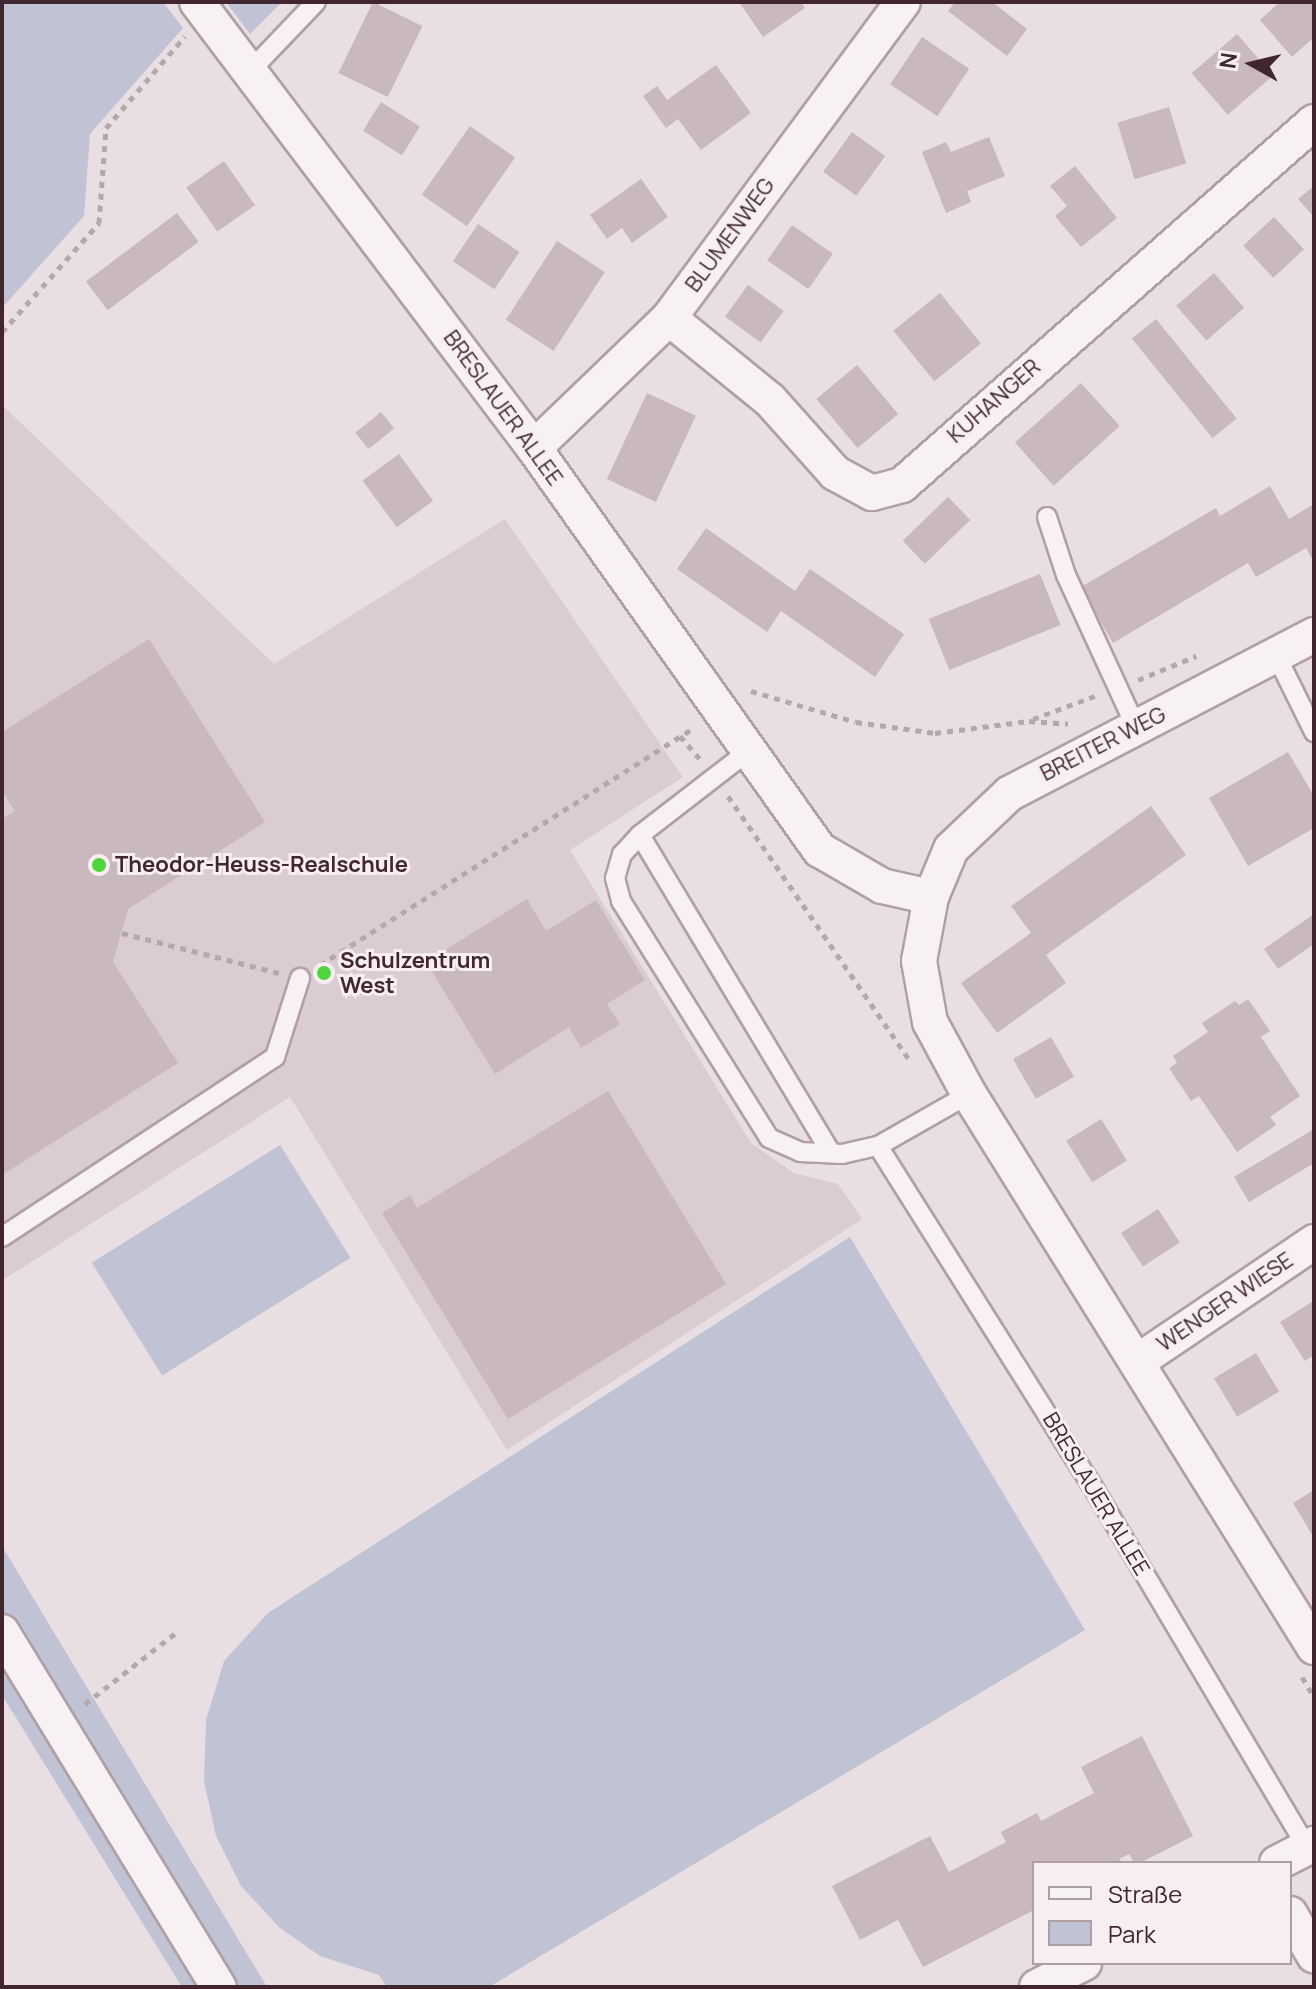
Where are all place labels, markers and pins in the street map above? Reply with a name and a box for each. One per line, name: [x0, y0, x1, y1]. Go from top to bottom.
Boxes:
place label: Theodor-Heuss-Realschule: [115, 852, 408, 878]
marker: Theodor-Heuss-Realschule: [90, 856, 108, 874]
place label: Schulzentrum West: [340, 947, 490, 998]
marker: Schulzentrum West: [315, 964, 333, 982]

